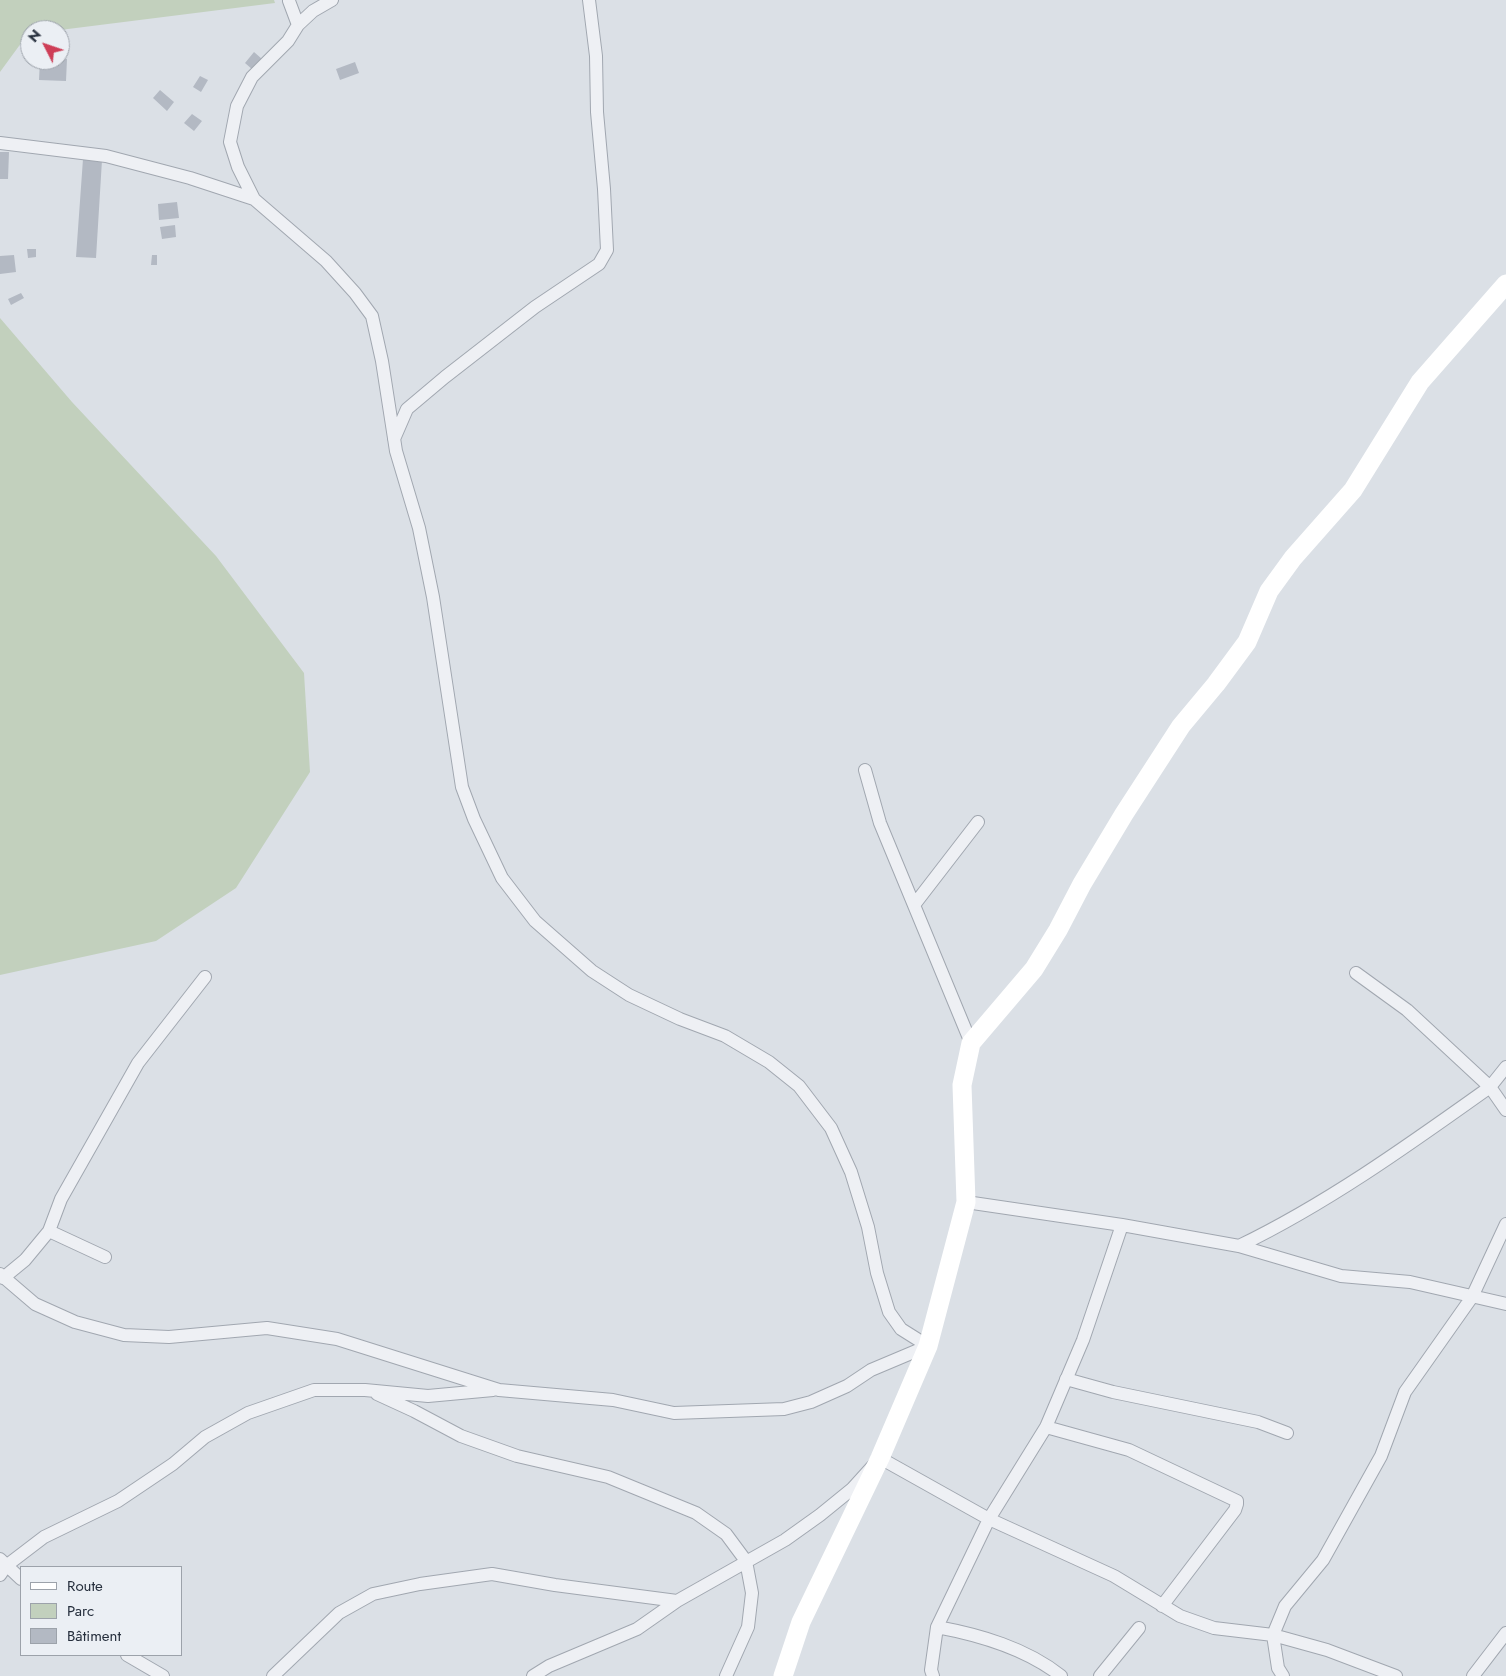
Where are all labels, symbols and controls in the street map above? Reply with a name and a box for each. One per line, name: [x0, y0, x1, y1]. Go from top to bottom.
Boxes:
north arrow: [20, 20, 70, 70]
text: N: [23, 25, 46, 47]
legend: [20, 1566, 182, 1656]
text: Route: [67, 1575, 103, 1597]
text: Parc: [67, 1600, 94, 1622]
text: Bâtiment: [67, 1625, 121, 1647]

